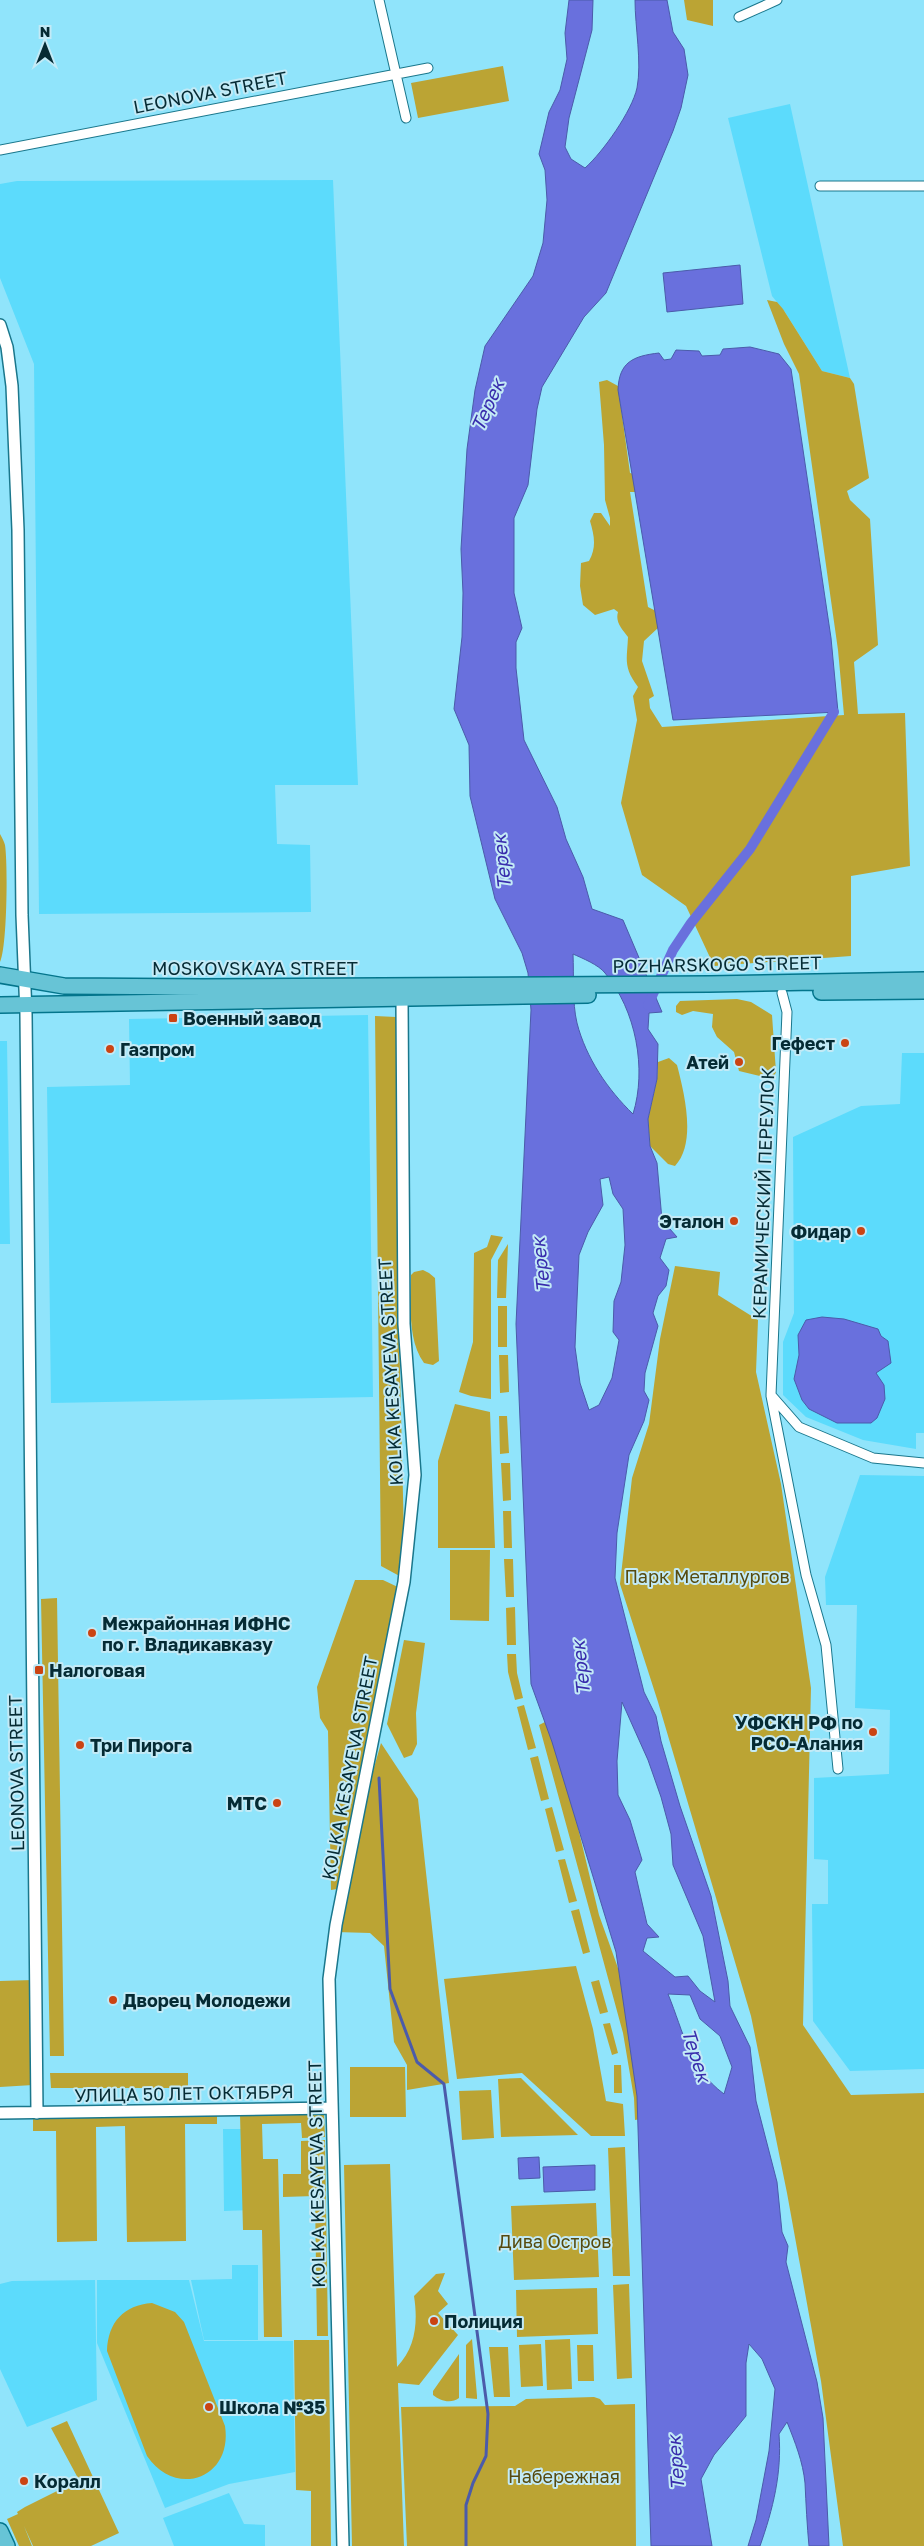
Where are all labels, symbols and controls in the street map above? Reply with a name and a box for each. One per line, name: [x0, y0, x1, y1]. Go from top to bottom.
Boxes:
north arrow: [20, 20, 70, 70]
text: N: [40, 23, 50, 40]
street label: LEONOVA STREET: [131, 66, 289, 118]
water label: Терек: [465, 373, 509, 435]
water label: Терек: [486, 832, 515, 890]
street label: POZHARSKOGO STREET: [612, 951, 822, 977]
street label: MOSKOVSKAYA STREET: [152, 957, 358, 979]
place label: Военный завод: [183, 1007, 321, 1029]
marker: Военный завод: [167, 1012, 179, 1024]
place label: Гефест: [772, 1032, 835, 1054]
marker: Гефест: [839, 1037, 851, 1049]
place label: Газпром: [120, 1038, 195, 1060]
marker: Газпром: [104, 1043, 116, 1055]
place label: Атей: [686, 1051, 729, 1073]
marker: Атей: [733, 1056, 745, 1068]
street label: КЕРАМИЧЕСКИЙ ПЕРЕУЛОК: [748, 1066, 778, 1319]
place label: Эталон: [659, 1210, 724, 1232]
marker: Эталон: [728, 1215, 740, 1227]
place label: Фидар: [790, 1220, 851, 1242]
marker: Фидар: [855, 1225, 867, 1237]
water label: Терек: [525, 1235, 554, 1293]
street label: KOLKA KESAYEVA STREET: [373, 1258, 407, 1486]
park label: Парк Металлургов: [624, 1565, 790, 1587]
place label: Межрайонная ИФНС по г. Владикавказу: [102, 1612, 291, 1655]
marker: Межрайонная ИФНС по г. Владикавказу: [86, 1627, 98, 1639]
water label: Терек: [565, 1638, 594, 1696]
street label: KOLKA KESAYEVA STREET: [316, 1654, 382, 1882]
place label: Налоговая: [49, 1659, 145, 1681]
marker: Налоговая: [33, 1664, 45, 1676]
street label: LEONOVA STREET: [4, 1695, 28, 1851]
place label: УФСКН РФ по РСО-Алания: [735, 1711, 863, 1754]
marker: УФСКН РФ по РСО-Алания: [867, 1726, 879, 1738]
place label: Три Пирога: [90, 1734, 192, 1756]
marker: Три Пирога: [74, 1739, 86, 1751]
place label: МТС: [227, 1792, 267, 1814]
marker: МТС: [271, 1797, 283, 1809]
place label: Дворец Молодежи: [123, 1989, 291, 2011]
marker: Дворец Молодежи: [107, 1994, 119, 2006]
water label: Терек: [678, 2025, 717, 2087]
street label: KOLKA KESAYEVA STREET: [303, 2060, 329, 2288]
street label: УЛИЦА 50 ЛЕТ ОКТЯБРЯ: [74, 2080, 294, 2106]
park label: Дива Остров: [499, 2230, 611, 2252]
place label: Полиция: [444, 2310, 523, 2332]
marker: Полиция: [428, 2315, 440, 2327]
place label: Школа №35: [219, 2396, 325, 2418]
marker: Школа №35: [203, 2401, 215, 2413]
water label: Терек: [661, 2433, 688, 2491]
park label: Набережная: [508, 2465, 620, 2487]
place label: Коралл: [34, 2470, 101, 2492]
marker: Коралл: [18, 2475, 30, 2487]

